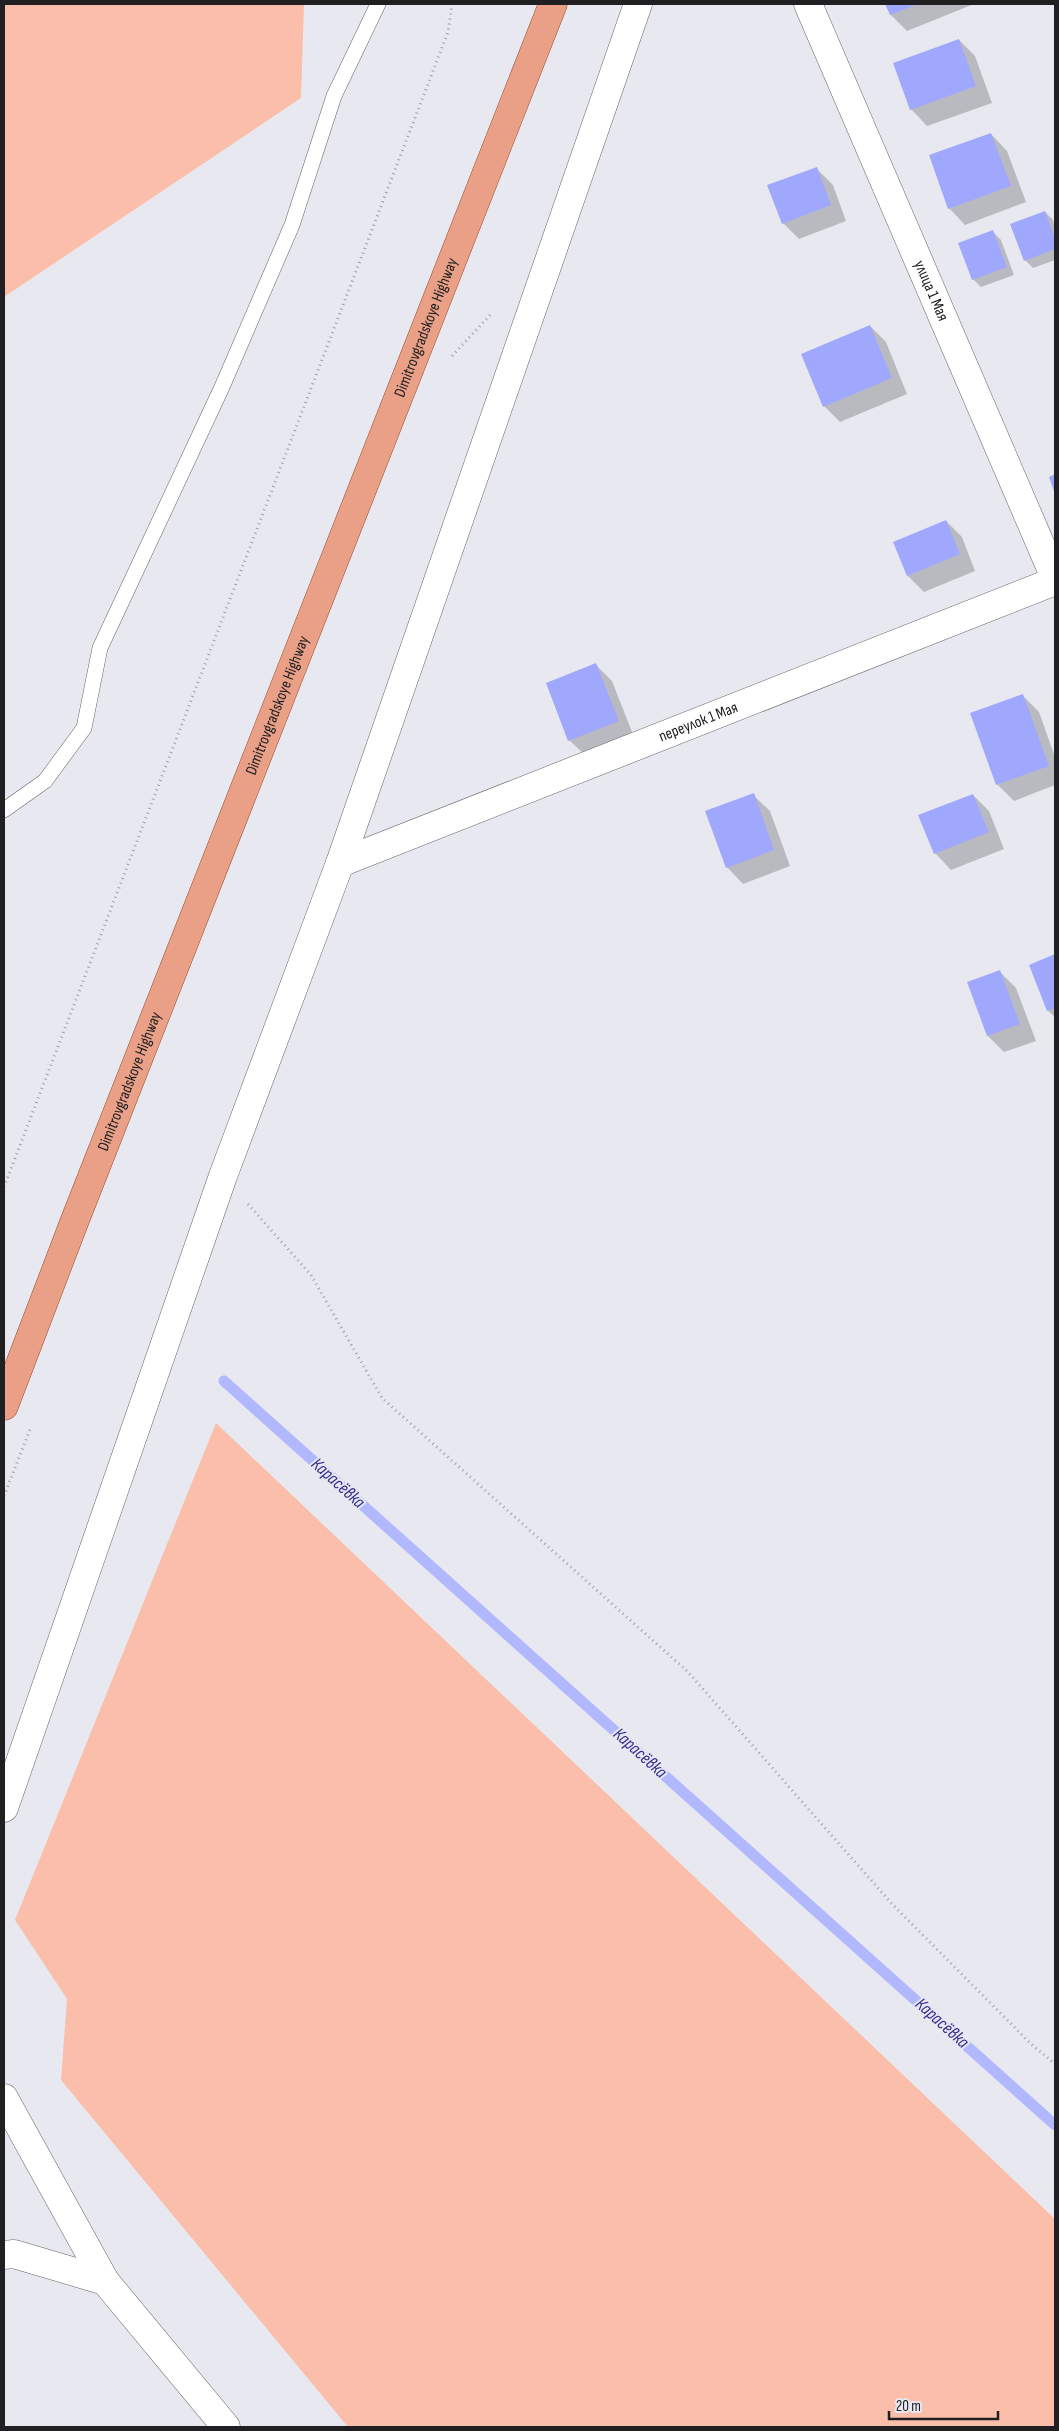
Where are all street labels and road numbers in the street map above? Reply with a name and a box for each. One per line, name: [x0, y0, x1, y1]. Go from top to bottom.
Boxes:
street label: Dimitrovgradskoye Highway: [390, 255, 462, 400]
street label: улица 1 Мая: [910, 257, 953, 324]
street label: Dimitrovgradskoye Highway: [241, 633, 313, 778]
street label: переулок 1 Мая: [656, 698, 740, 746]
street label: Dimitrovgradskoye Highway: [94, 1009, 165, 1154]

